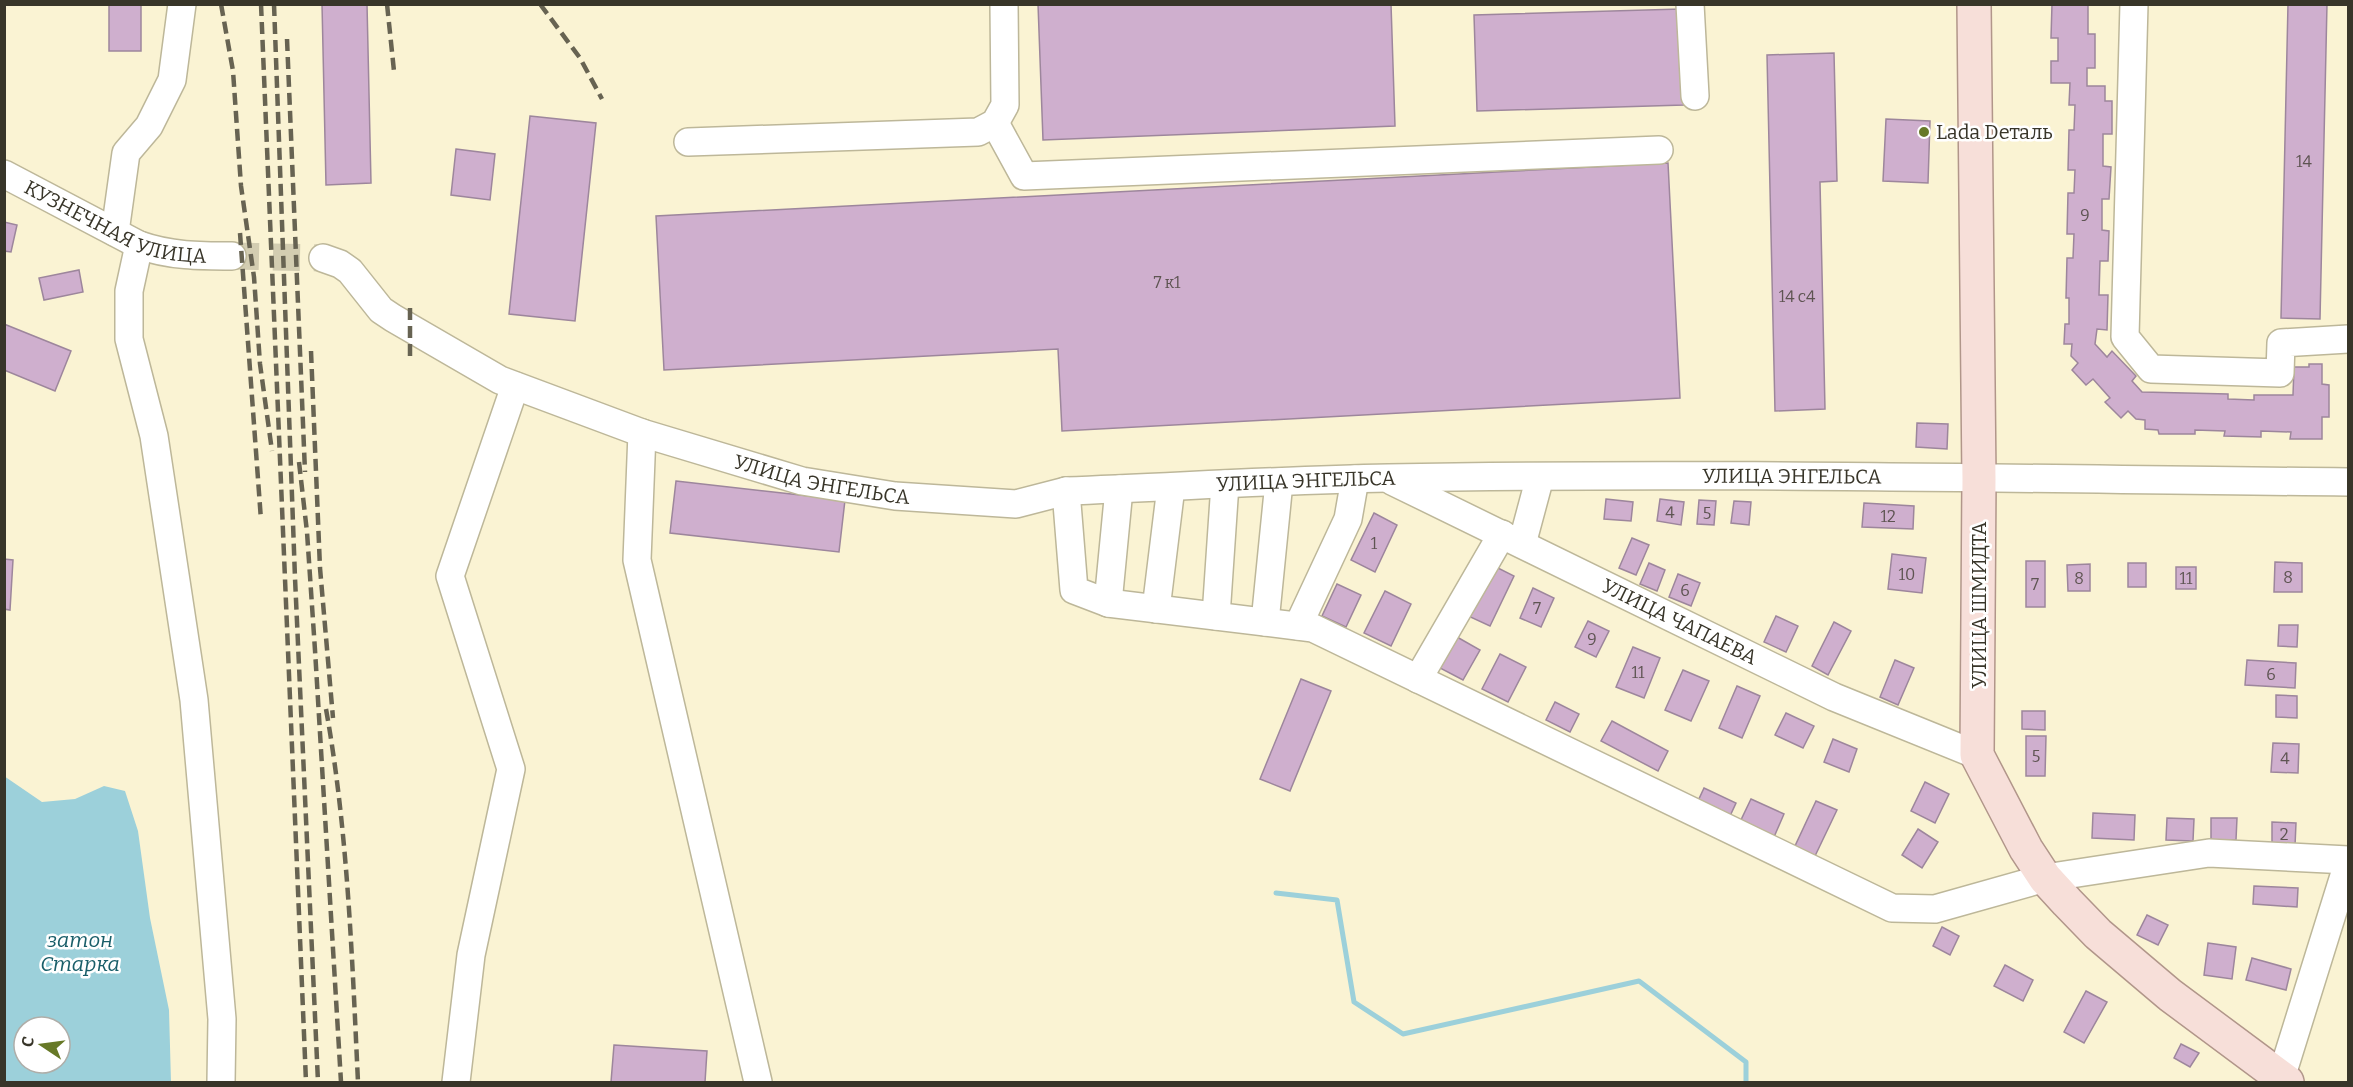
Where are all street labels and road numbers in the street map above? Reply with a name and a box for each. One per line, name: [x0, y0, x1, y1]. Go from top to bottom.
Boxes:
street label: КУЗНЕЧНАЯ УЛИЦА: [20, 175, 208, 268]
street label: УЛИЦА ЭНГЕЛЬСА: [731, 449, 911, 509]
street label: УЛИЦА ЭНГЕЛЬСА: [1702, 464, 1882, 489]
street label: УЛИЦА ЭНГЕЛЬСА: [1216, 466, 1397, 496]
street label: УЛИЦА ШМИДТА: [1967, 521, 1991, 688]
street label: УЛИЦА ЧАПАЕВА: [1598, 573, 1762, 670]

